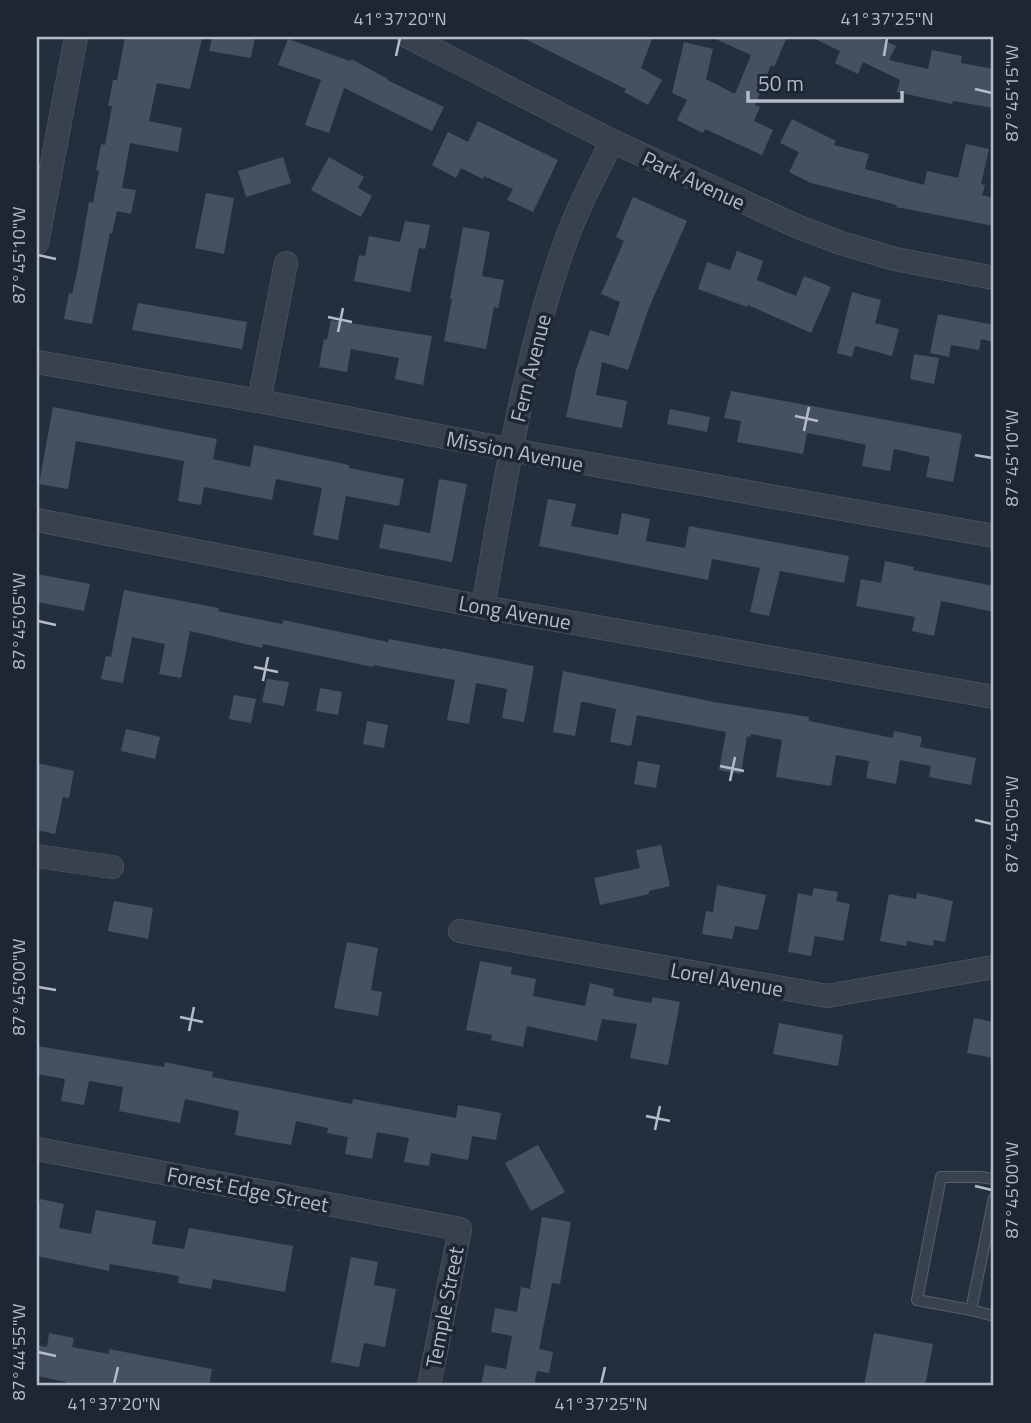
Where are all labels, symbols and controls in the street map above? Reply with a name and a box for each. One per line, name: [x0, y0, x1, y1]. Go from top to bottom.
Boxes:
text: 41°37'20"N: [353, 5, 447, 32]
text: 41°37'25"N: [840, 5, 934, 32]
text: 87°45'15"W: [998, 44, 1025, 141]
scale bar: [748, 60, 902, 104]
text: 50 m: [758, 67, 804, 99]
street label: Park Avenue: [637, 142, 751, 218]
text: 87°45'10"W: [5, 206, 32, 303]
street label: Fern Avenue: [501, 311, 559, 425]
text: 87°45'10"W: [998, 409, 1025, 506]
street label: Mission Avenue: [444, 422, 586, 480]
text: 87°45'05"W: [5, 572, 32, 669]
street label: Long Avenue: [456, 586, 574, 638]
text: 87°45'05"W: [998, 775, 1025, 872]
text: 87°45'00"W: [5, 938, 32, 1035]
street label: Lorel Avenue: [668, 953, 786, 1005]
text: 87°45'00"W: [998, 1141, 1025, 1238]
street label: Forest Edge Street: [165, 1158, 332, 1220]
street label: Temple Street: [417, 1243, 472, 1370]
text: 87°44'55"W: [5, 1303, 32, 1400]
text: 41°37'20"N: [67, 1390, 161, 1417]
text: 41°37'25"N: [554, 1390, 648, 1417]

